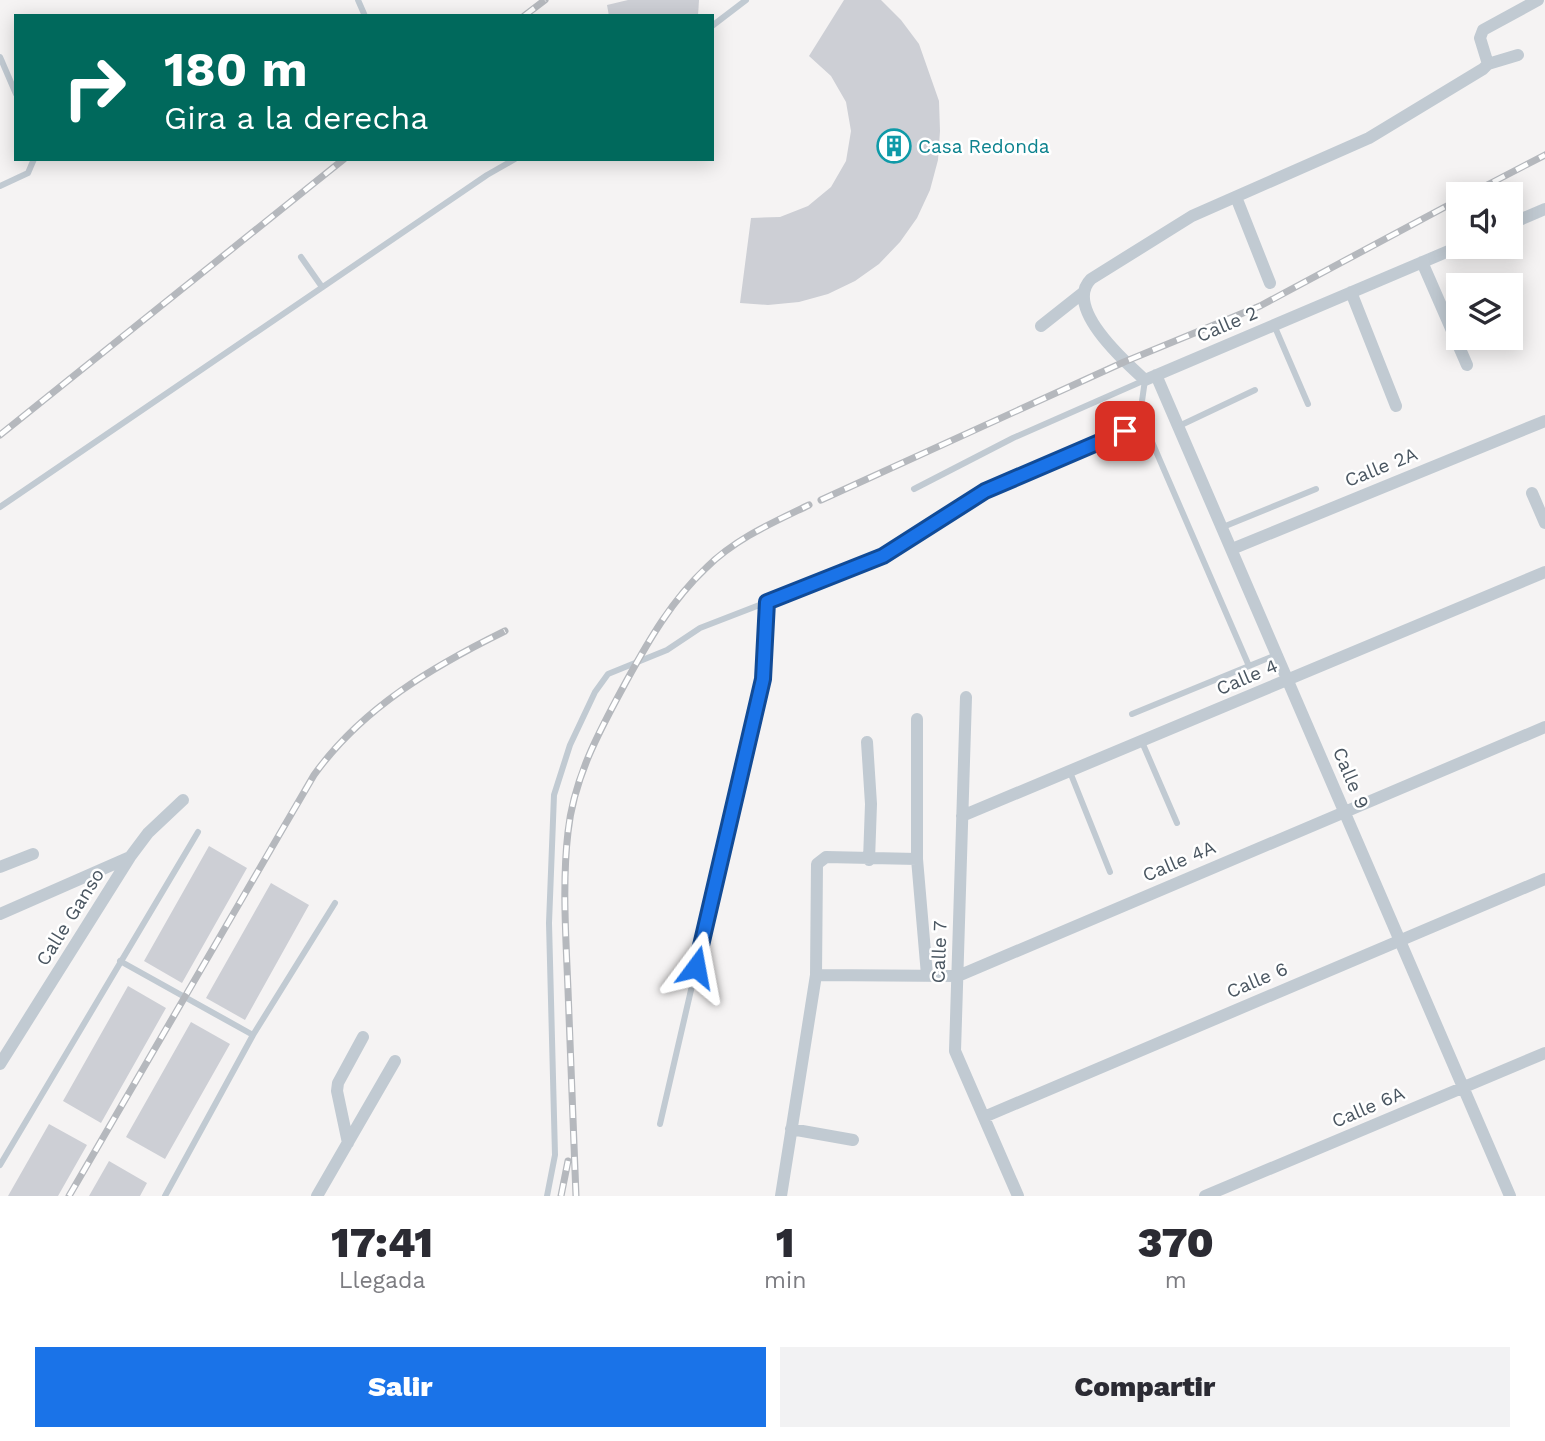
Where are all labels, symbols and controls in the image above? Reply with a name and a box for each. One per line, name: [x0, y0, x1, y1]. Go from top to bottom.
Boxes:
text: 180 m: [164, 40, 308, 98]
icon: right: [49, 42, 140, 133]
text: Gira a la derecha: [164, 99, 428, 137]
building icon: Casa Redonda: [875, 127, 913, 165]
place label: Casa Redonda: [918, 135, 1050, 158]
map controls: [1446, 182, 1523, 350]
button: sound: [1446, 182, 1523, 259]
button: layers: [1446, 273, 1523, 350]
street label: Calle 2: [1193, 301, 1261, 347]
pin: [1095, 401, 1155, 461]
icon: arrive: [1106, 412, 1144, 450]
street label: Calle 2A: [1341, 442, 1421, 492]
street label: Calle 4: [1213, 654, 1281, 700]
street label: Calle 9: [1328, 744, 1374, 812]
street label: Calle 4A: [1139, 835, 1219, 887]
street label: Calle Ganso: [31, 864, 109, 970]
street label: Calle 7: [926, 920, 952, 984]
position arrow: [659, 930, 733, 1004]
street label: Calle 6: [1223, 957, 1291, 1003]
street label: Calle 6A: [1328, 1081, 1408, 1133]
text: 17:41: [331, 1218, 433, 1267]
text: 1: [776, 1218, 795, 1267]
text: 370: [1137, 1218, 1214, 1267]
text: Llegada: [339, 1267, 425, 1294]
text: min: [764, 1267, 806, 1294]
text: m: [1165, 1267, 1187, 1294]
button: Salir: [35, 1347, 766, 1427]
button: Compartir: [780, 1347, 1510, 1427]

